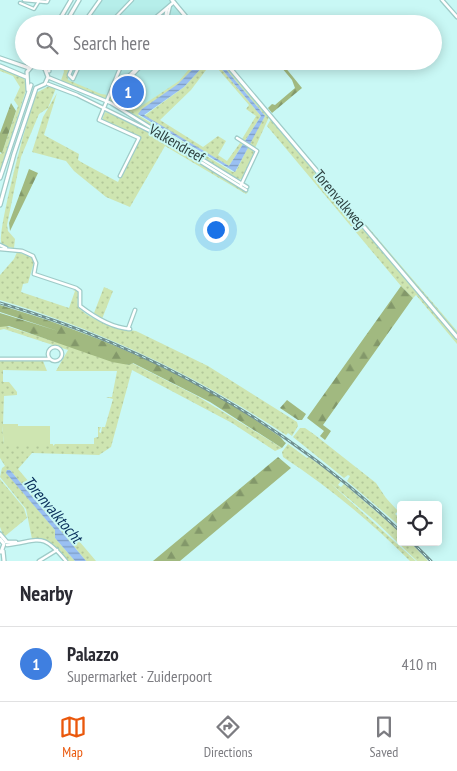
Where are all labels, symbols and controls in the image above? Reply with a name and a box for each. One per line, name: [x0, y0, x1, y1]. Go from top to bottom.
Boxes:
search box: [15, 15, 442, 70]
icon: search: [33, 29, 61, 57]
text: Search here: [73, 31, 150, 55]
pin: 1: [112, 73, 144, 111]
street label: Valkendreef: [145, 119, 209, 167]
street label: Torenvalkweg: [310, 166, 370, 232]
your location: [203, 217, 229, 243]
water label: Torenvalktocht: [19, 471, 88, 548]
map controls: [397, 501, 442, 546]
button: locate: [397, 501, 442, 546]
text: Nearby: [20, 580, 73, 607]
text: Palazzo: [67, 642, 119, 666]
text: 1: [32, 654, 40, 674]
text: 410 m: [402, 654, 437, 674]
text: Supermarket · Zuiderpoort: [67, 666, 212, 686]
tab: Map: [59, 713, 87, 761]
tab: Directions: [204, 713, 252, 761]
tab: Saved: [370, 713, 398, 761]

